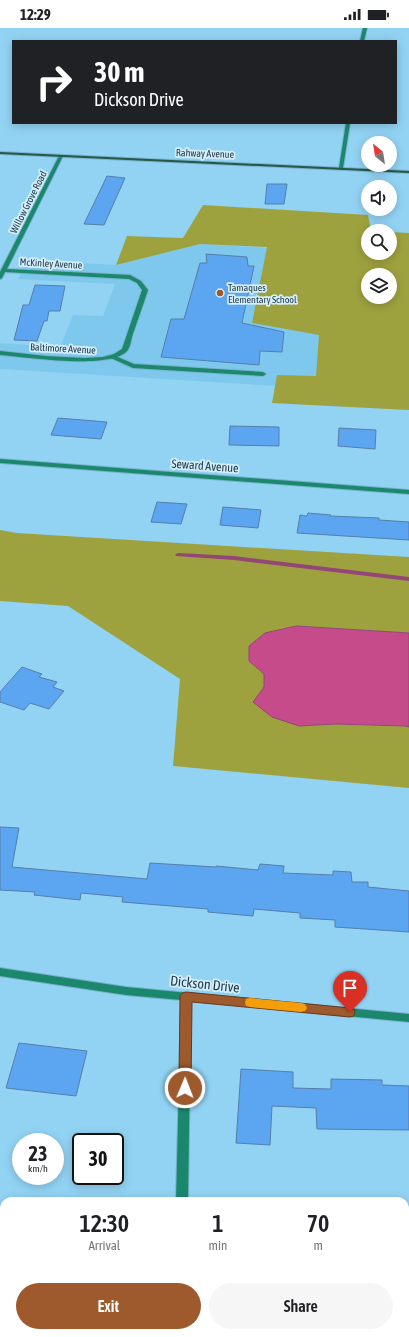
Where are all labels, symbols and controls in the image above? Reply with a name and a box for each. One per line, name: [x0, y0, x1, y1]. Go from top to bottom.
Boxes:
text: 12:29: [20, 6, 51, 23]
icon: right: [28, 56, 80, 108]
text: 30 m: [94, 56, 144, 88]
text: Dickson Drive: [94, 89, 184, 110]
north arrow: [361, 136, 397, 172]
map controls: [361, 136, 397, 304]
street label: Rahway Avenue: [176, 147, 235, 160]
street label: Willow Grove Road: [8, 169, 49, 235]
button: sound: [361, 180, 397, 216]
button: search: [361, 224, 397, 260]
street label: McKinley Avenue: [19, 256, 83, 271]
button: layers: [361, 268, 397, 304]
place label: Tamaques Elementary School: [228, 282, 297, 305]
marker: Tamaques Elementary School: [215, 288, 225, 298]
street label: Baltimore Avenue: [30, 341, 97, 356]
street label: Seward Avenue: [171, 457, 239, 475]
pin: [333, 971, 367, 1012]
street label: Dickson Drive: [169, 972, 241, 996]
icon: arrive: [339, 977, 361, 999]
position arrow: [164, 1067, 206, 1109]
speed limit sign: 30: [72, 1133, 124, 1185]
text: 23: [29, 1142, 47, 1165]
text: km/h: [28, 1163, 48, 1174]
text: 12:30: [80, 1210, 129, 1237]
text: 1: [212, 1210, 224, 1237]
text: 70: [307, 1210, 329, 1237]
text: Arrival: [88, 1238, 120, 1253]
text: min: [209, 1238, 227, 1253]
text: m: [313, 1238, 323, 1253]
button: Exit: [16, 1283, 201, 1329]
button: Share: [209, 1283, 393, 1329]

